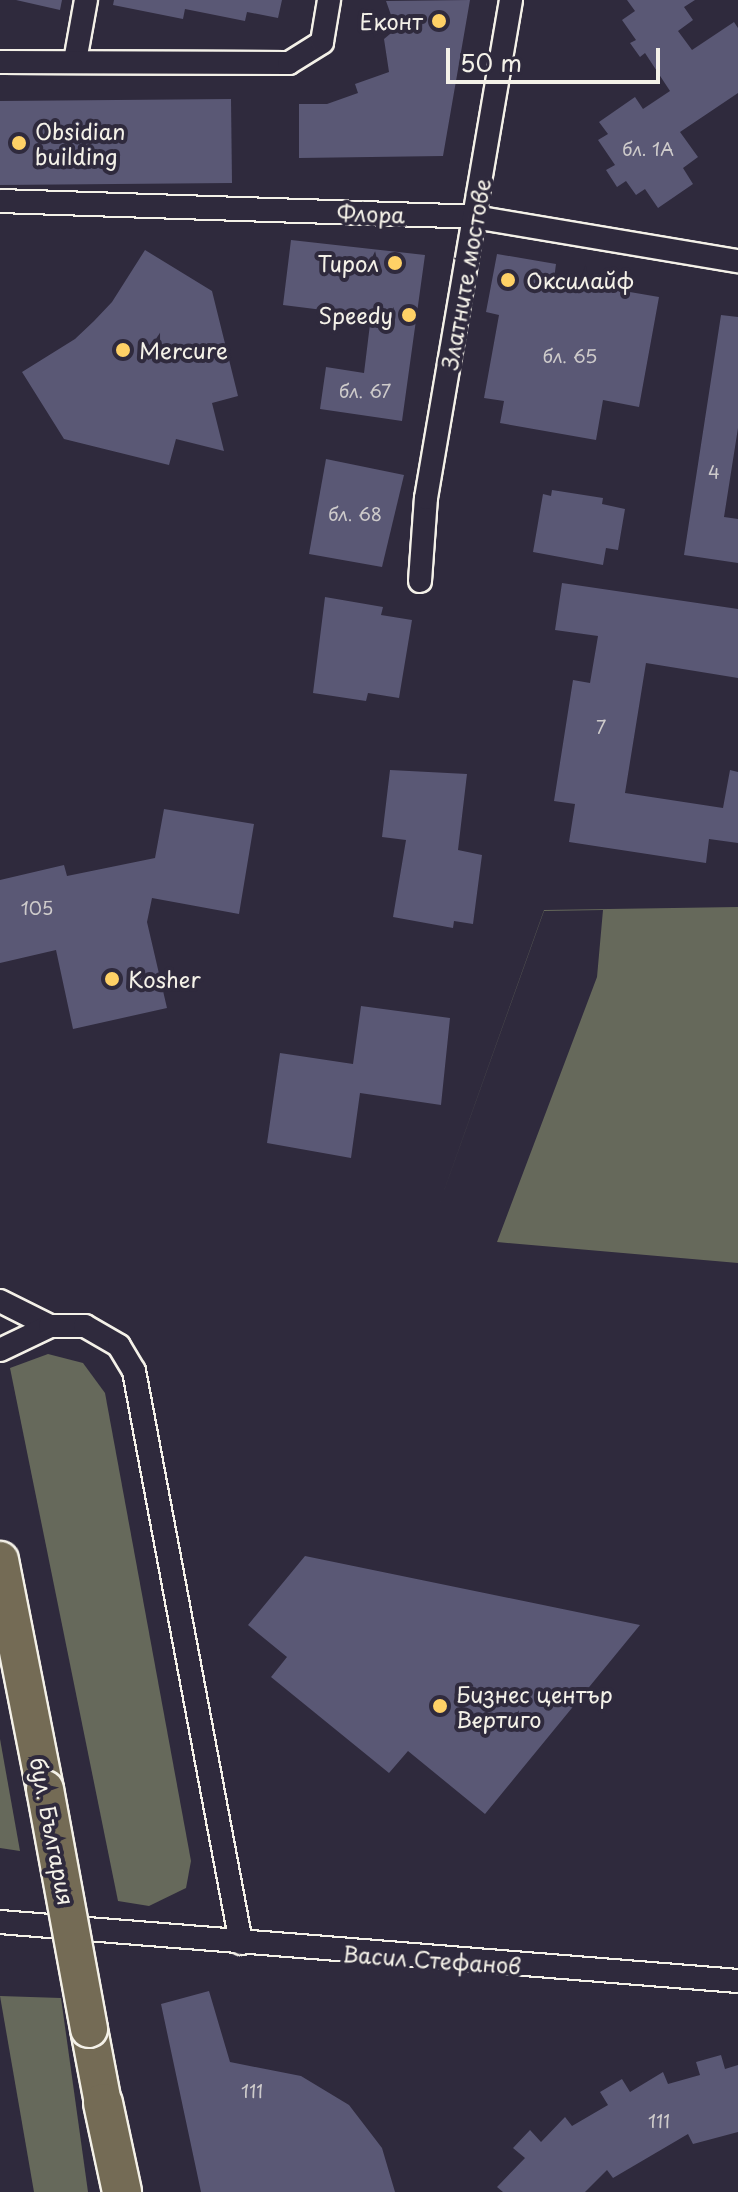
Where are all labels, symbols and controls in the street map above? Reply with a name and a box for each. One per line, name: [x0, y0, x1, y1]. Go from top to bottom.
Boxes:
place label: Еконт: [359, 8, 423, 34]
marker: Еконт: [430, 12, 448, 30]
scale bar: [450, 32, 664, 82]
text: 50 m: [460, 44, 522, 80]
place label: Obsidian building: [35, 117, 125, 168]
marker: Obsidian building: [10, 134, 28, 152]
house number: бл. 1А: [622, 138, 674, 160]
street label: Златните мостове: [435, 177, 495, 371]
street label: Флора: [337, 199, 405, 227]
place label: Тирол: [317, 250, 379, 276]
marker: Тирол: [386, 254, 404, 272]
place label: Оксилайф: [526, 267, 634, 293]
marker: Оксилайф: [497, 269, 519, 291]
place label: Speedy: [318, 302, 393, 328]
marker: Speedy: [400, 306, 418, 324]
place label: Mercure: [139, 337, 228, 363]
marker: Mercure: [114, 341, 132, 359]
house number: бл. 65: [543, 345, 597, 367]
house number: бл. 67: [339, 380, 391, 402]
house number: 4: [708, 461, 720, 483]
house number: бл. 68: [328, 503, 382, 525]
house number: 7: [596, 716, 606, 738]
house number: 105: [21, 897, 53, 919]
place label: Kosher: [128, 966, 201, 992]
marker: Kosher: [103, 970, 121, 988]
place label: Бизнес център Вертиго: [456, 1680, 614, 1732]
marker: Бизнес център Вертиго: [431, 1697, 449, 1715]
street label: бул. България: [26, 1754, 80, 1908]
street label: Васил Стефанов: [341, 1940, 523, 1978]
house number: 111: [241, 2080, 263, 2102]
house number: 111: [648, 2110, 670, 2132]

